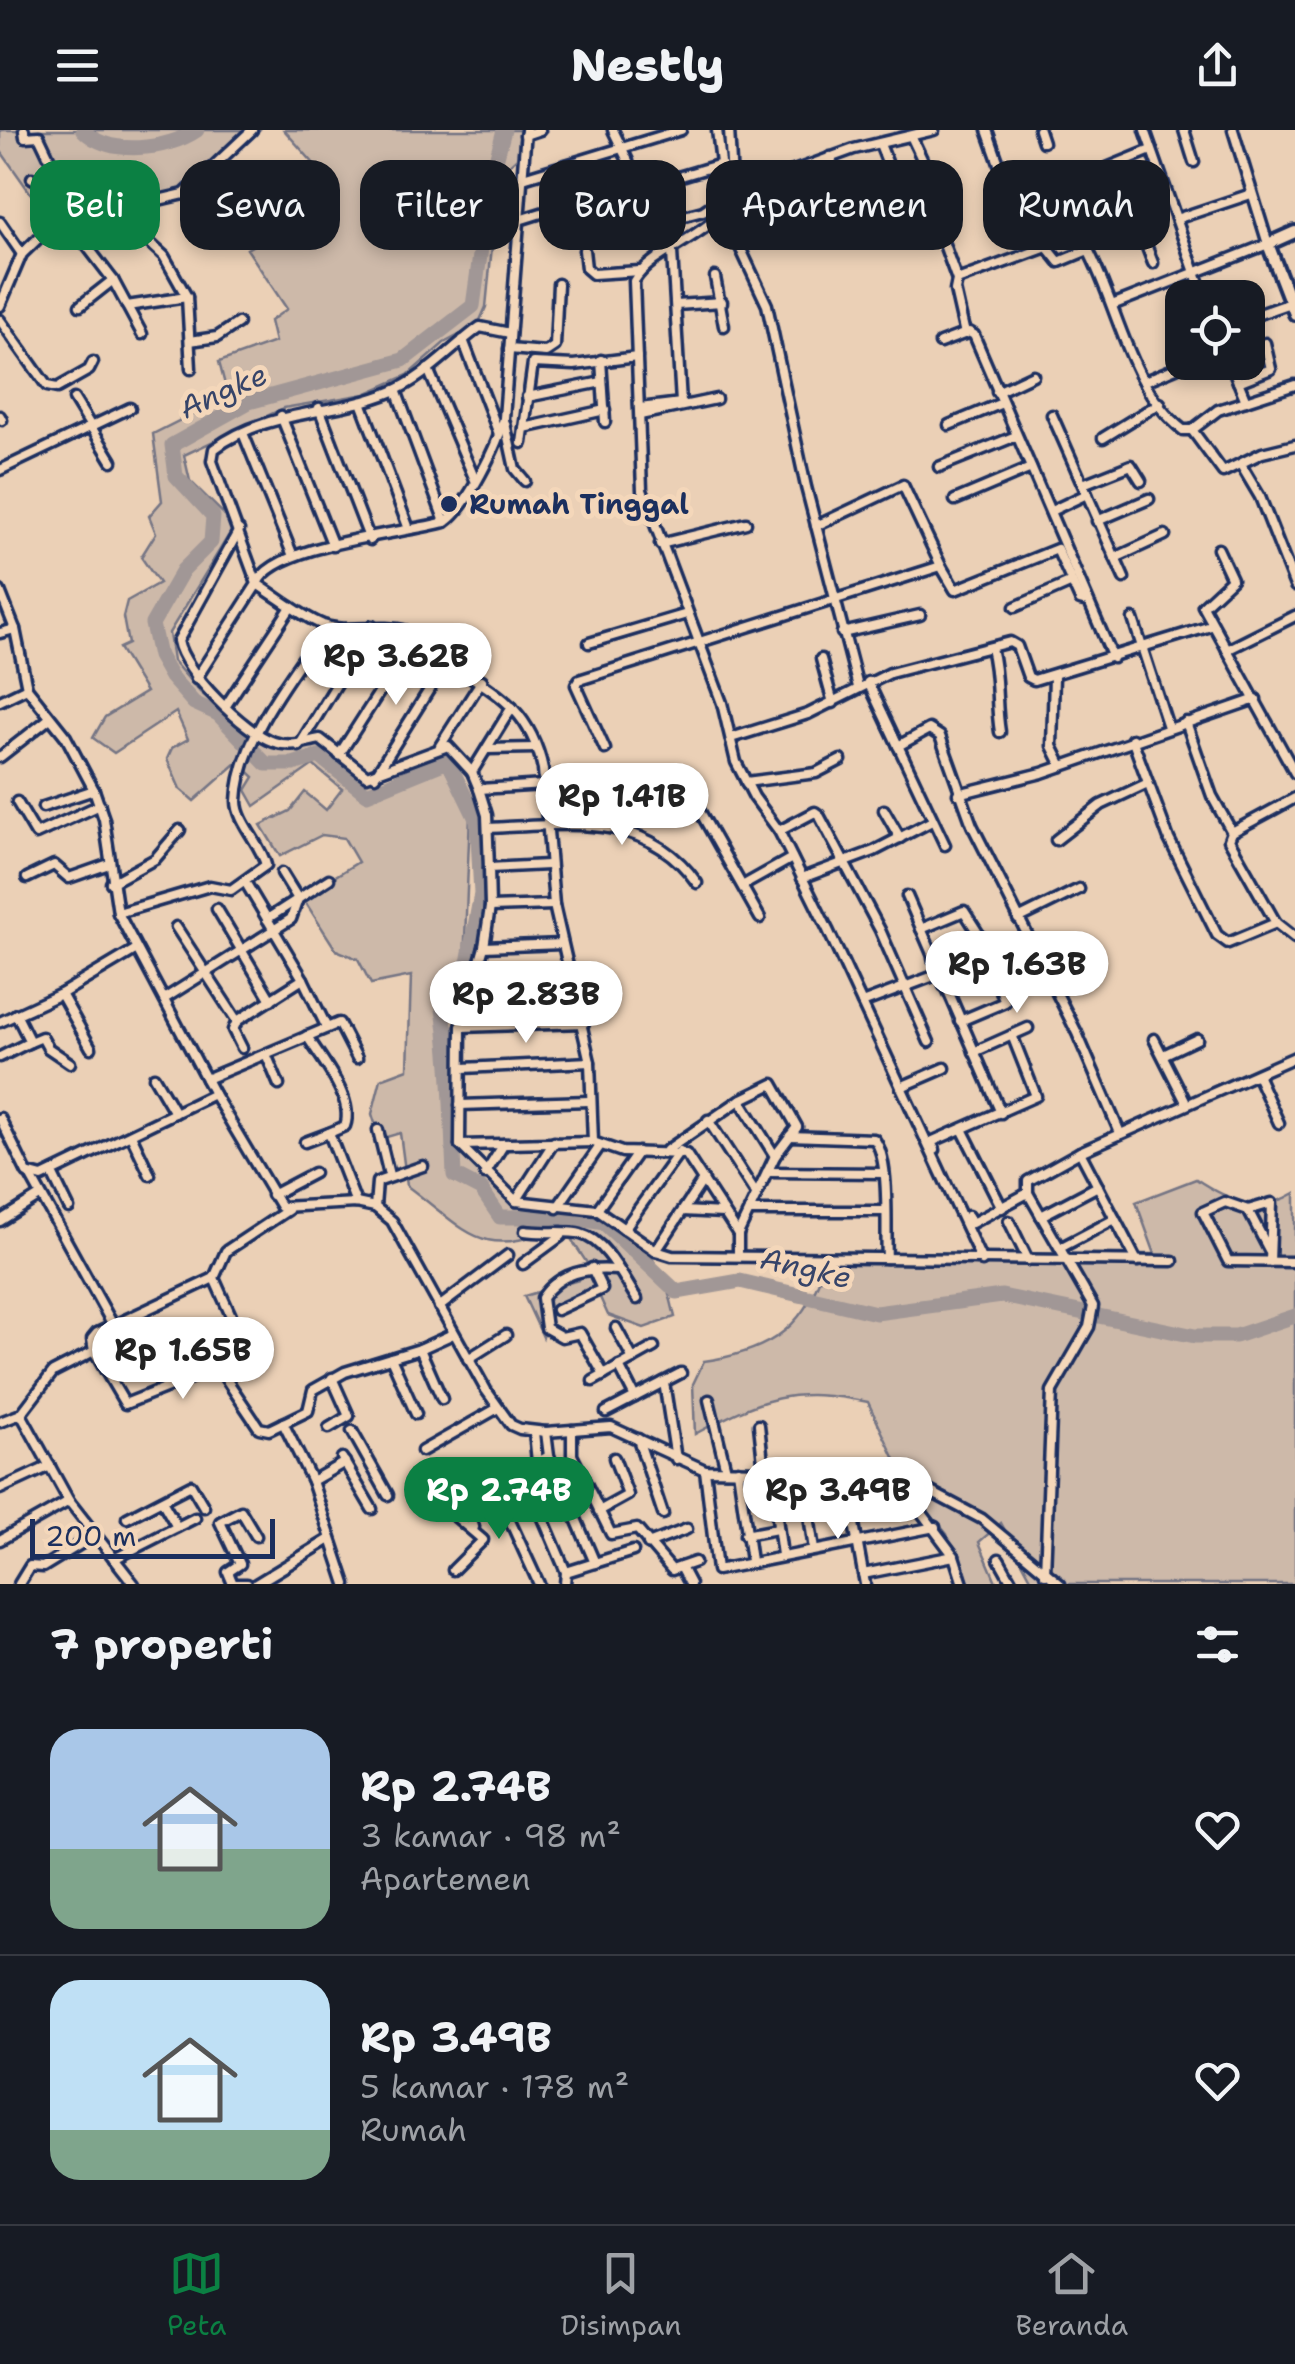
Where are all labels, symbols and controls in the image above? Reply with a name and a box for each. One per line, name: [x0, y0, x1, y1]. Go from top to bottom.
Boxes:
text: Nestly: [571, 35, 724, 95]
icon: menu: [50, 38, 105, 93]
icon: share: [1190, 38, 1245, 93]
chip: Beli: [30, 160, 160, 250]
chip: Sewa: [180, 160, 340, 250]
chip: Filter: [360, 160, 519, 250]
chip: Baru: [539, 160, 686, 250]
chip: Apartemen: [706, 160, 963, 250]
chip: Rumah: [983, 160, 1170, 250]
map controls: [1165, 280, 1265, 380]
button: locate: [1165, 280, 1265, 380]
water label: Angke: [173, 354, 273, 428]
place label: Rumah Tinggal: [469, 485, 689, 523]
marker: Rumah Tinggal: [438, 493, 460, 515]
pin: Rp 3.62B: [293, 623, 499, 708]
text: Rp 3.62B: [323, 634, 469, 677]
pin: Rp 1.41B: [519, 763, 725, 848]
text: Rp 1.41B: [558, 774, 686, 817]
pin: Rp 1.63B: [914, 931, 1120, 1016]
text: Rp 1.63B: [947, 942, 1087, 985]
pin: Rp 2.83B: [423, 961, 629, 1046]
text: Rp 2.83B: [452, 972, 600, 1015]
water label: Angke: [756, 1238, 856, 1298]
pin: Rp 1.65B: [80, 1317, 286, 1402]
text: Rp 1.65B: [114, 1328, 252, 1371]
pin: Rp 2.74B: [396, 1457, 602, 1542]
pin: Rp 3.49B: [735, 1457, 941, 1542]
text: Rp 2.74B: [426, 1468, 572, 1511]
text: Rp 3.49B: [765, 1468, 911, 1511]
scale bar: [30, 1514, 275, 1558]
text: 200 m: [45, 1517, 136, 1555]
text: 7 properti: [50, 1616, 273, 1672]
icon: filters: [1190, 1617, 1245, 1672]
text: Rp 2.74B: [360, 1758, 552, 1814]
icon: home: [130, 1769, 250, 1889]
icon: heart: [1190, 1802, 1245, 1857]
text: 3 kamar · 98 m²: [360, 1814, 621, 1857]
text: Apartemen: [360, 1857, 531, 1900]
text: Rp 3.49B: [360, 2009, 552, 2065]
icon: home: [130, 2020, 250, 2140]
icon: heart: [1190, 2053, 1245, 2108]
text: 5 kamar · 178 m²: [360, 2065, 629, 2108]
text: Rumah: [360, 2108, 467, 2151]
tab: Peta: [167, 2246, 226, 2344]
tab: Disimpan: [560, 2246, 682, 2344]
tab: Beranda: [1015, 2246, 1128, 2344]

